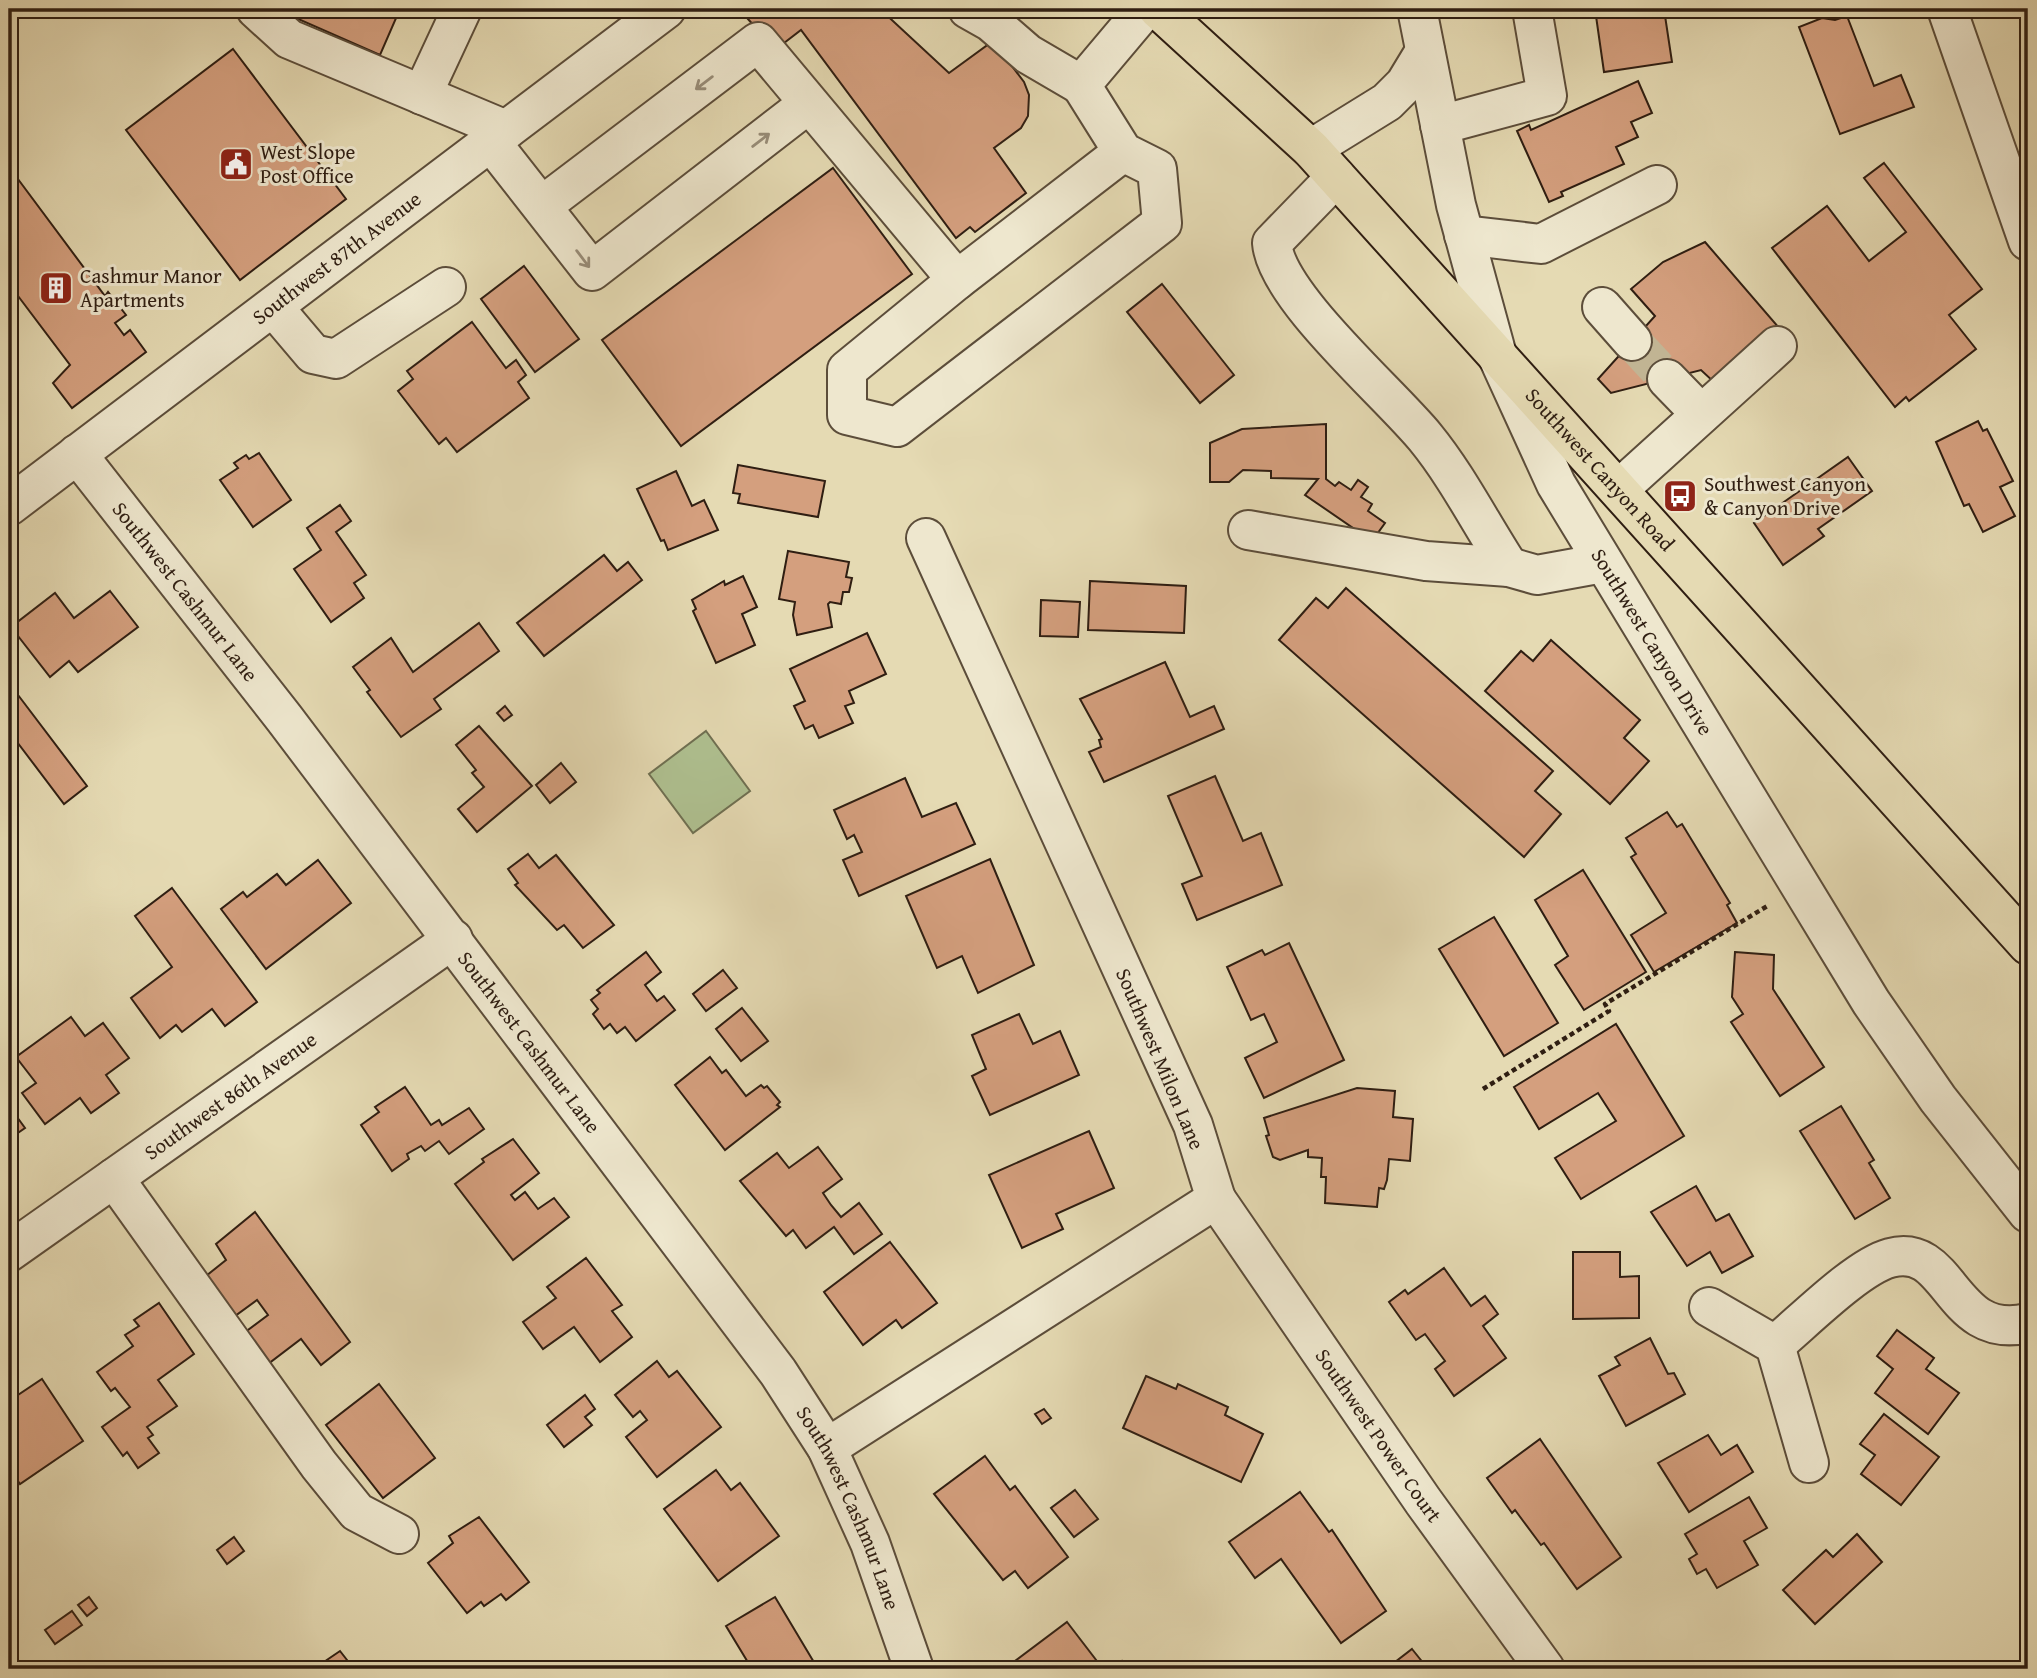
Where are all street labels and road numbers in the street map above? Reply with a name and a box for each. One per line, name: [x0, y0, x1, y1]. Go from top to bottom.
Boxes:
street label: Southwest 87th Avenue: [245, 183, 428, 332]
street label: Southwest Canyon Road: [1518, 381, 1683, 559]
street label: Southwest Cashmur Lane: [105, 495, 266, 688]
street label: Southwest Canyon Drive: [1584, 542, 1721, 741]
street label: Southwest Cashmur Lane: [450, 944, 609, 1140]
street label: Southwest Milon Lane: [1108, 963, 1213, 1154]
street label: Southwest 86th Avenue: [138, 1024, 323, 1167]
street label: Southwest Power Court: [1308, 1342, 1450, 1529]
street label: Southwest Cashmur Lane: [789, 1400, 908, 1614]

